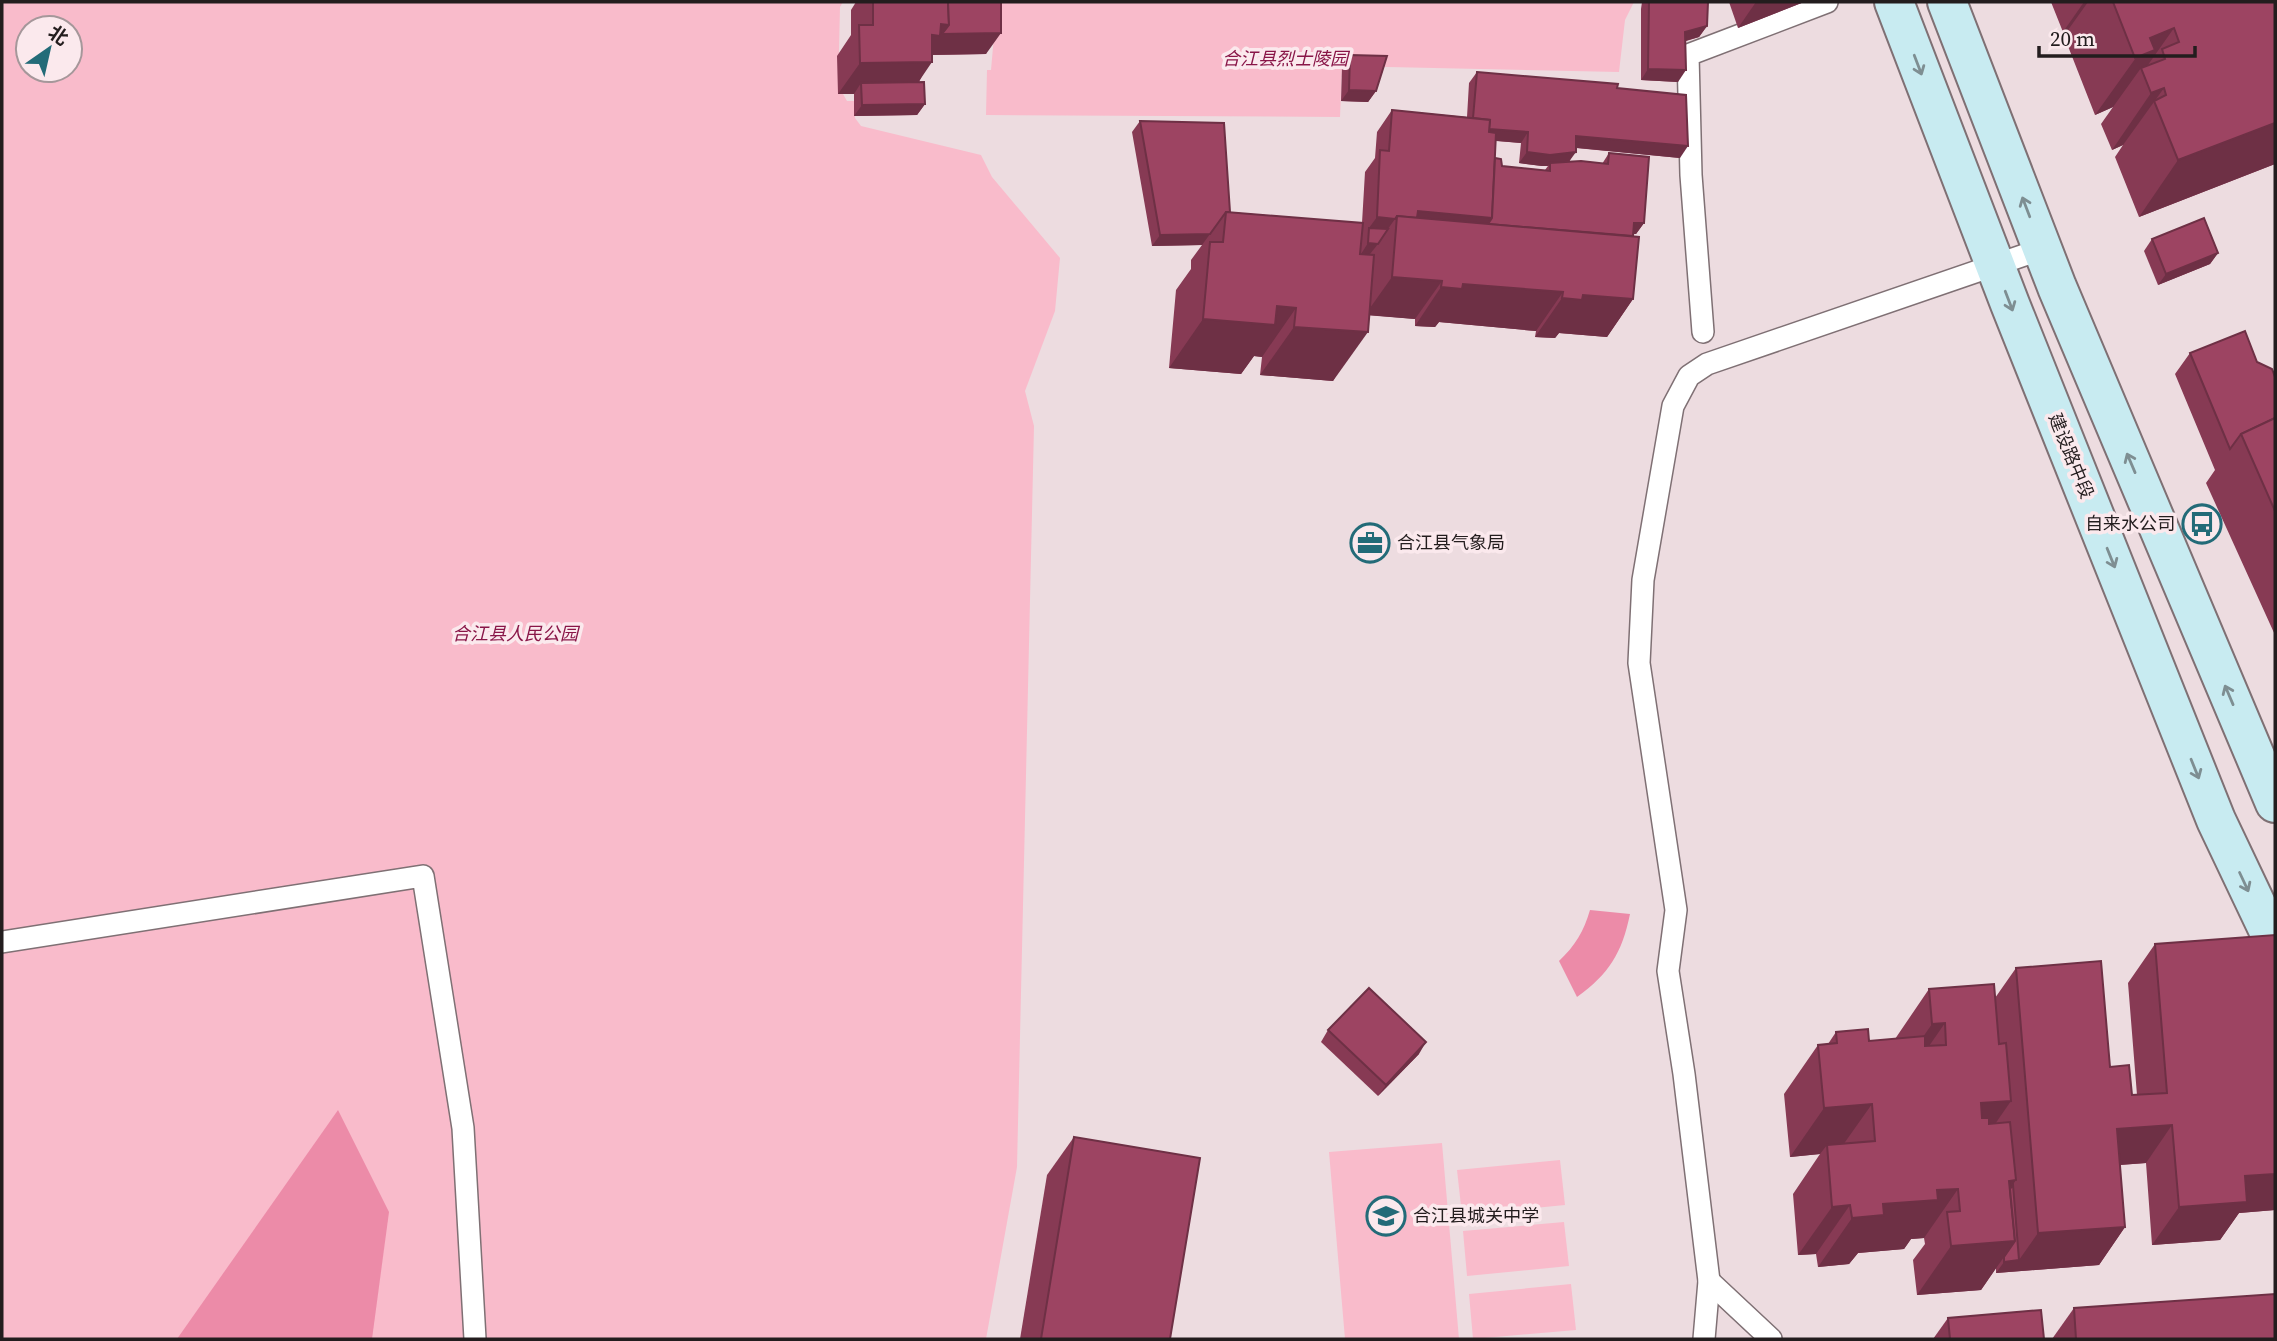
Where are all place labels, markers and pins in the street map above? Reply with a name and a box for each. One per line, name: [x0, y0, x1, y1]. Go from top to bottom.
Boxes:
bus stop icon: 自来水公司: [2181, 503, 2223, 545]
place label: 自来水公司: [2085, 511, 2175, 536]
office icon: 合江县气象局: [1349, 522, 1391, 564]
place label: 合江县气象局: [1397, 530, 1505, 555]
school or university icon: 合江县城关中学: [1365, 1195, 1407, 1237]
place label: 合江县城关中学: [1413, 1203, 1539, 1228]

